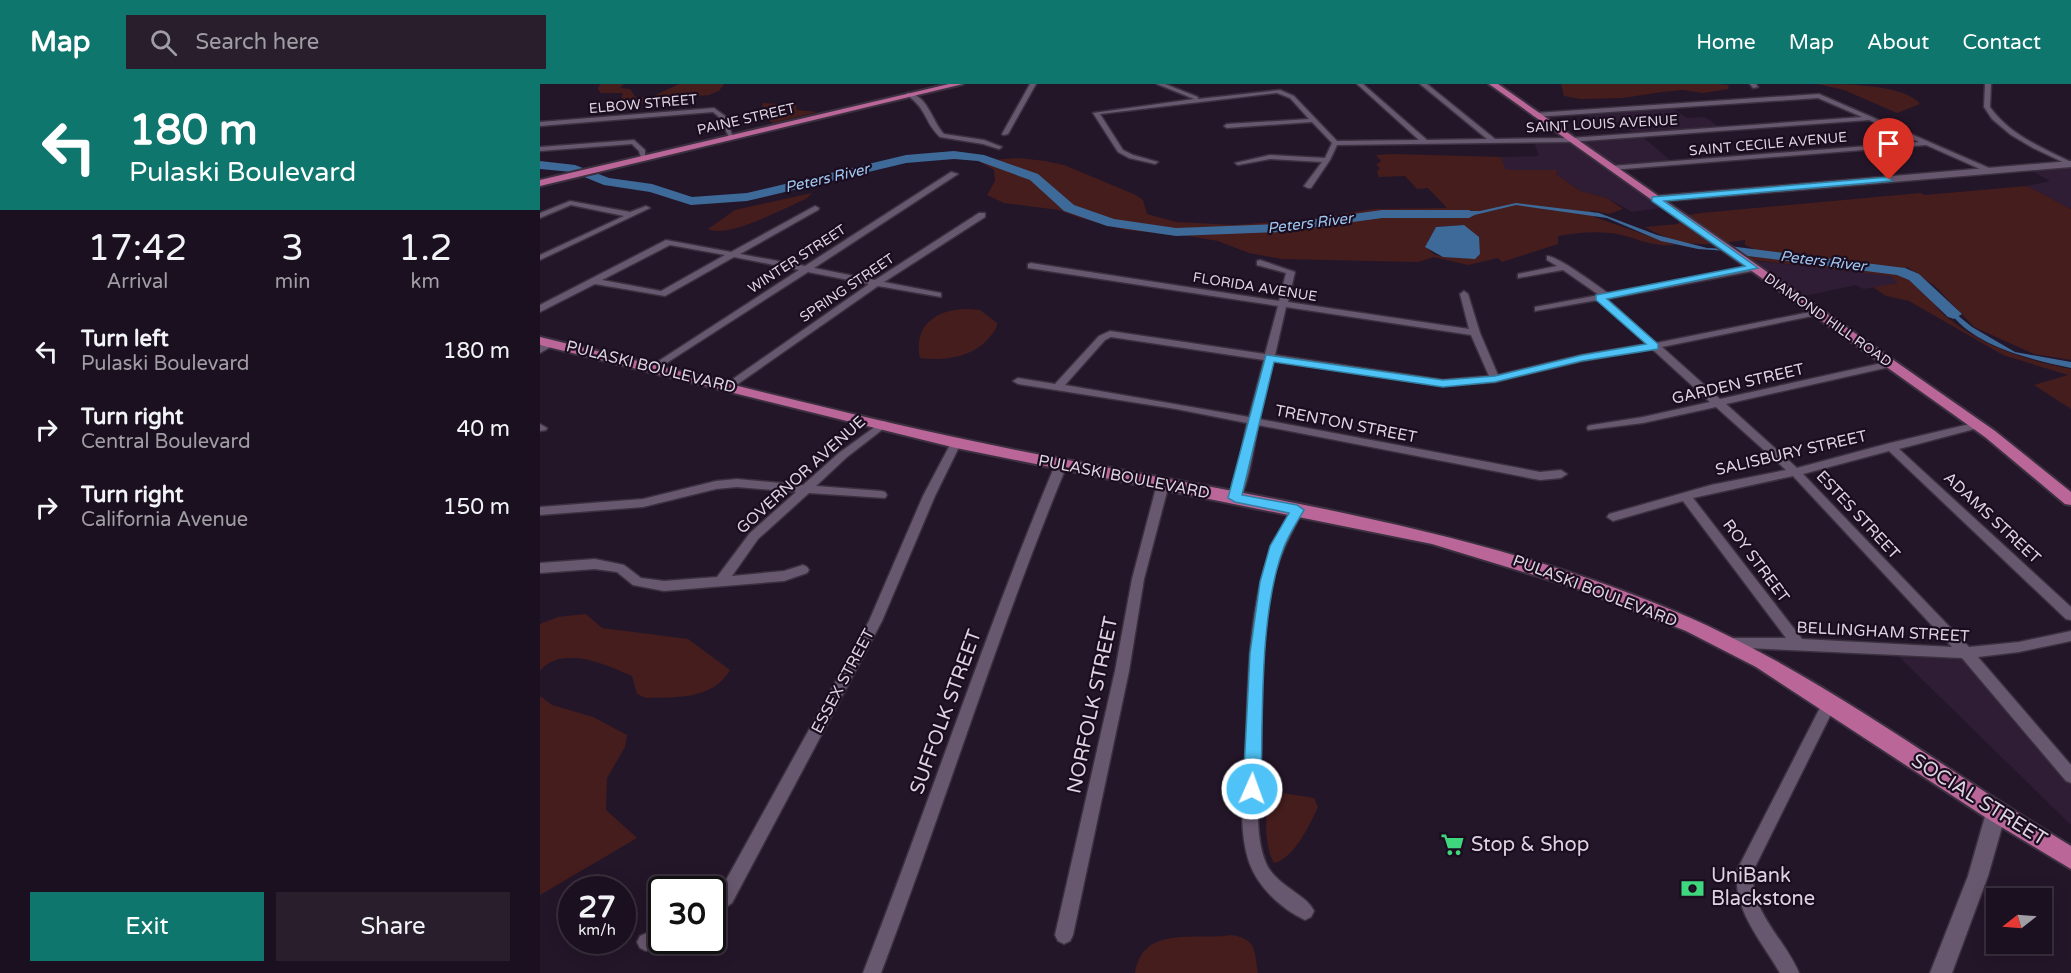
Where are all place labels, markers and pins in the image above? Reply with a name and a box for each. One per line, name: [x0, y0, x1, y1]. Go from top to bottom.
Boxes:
pin: [1863, 118, 1914, 180]
supermarket icon: Stop & Shop: [1440, 832, 1466, 858]
place label: Stop & Shop: [1471, 833, 1589, 857]
place label: UniBank Blackstone: [1711, 864, 1815, 911]
bank icon: UniBank Blackstone: [1680, 875, 1706, 901]

